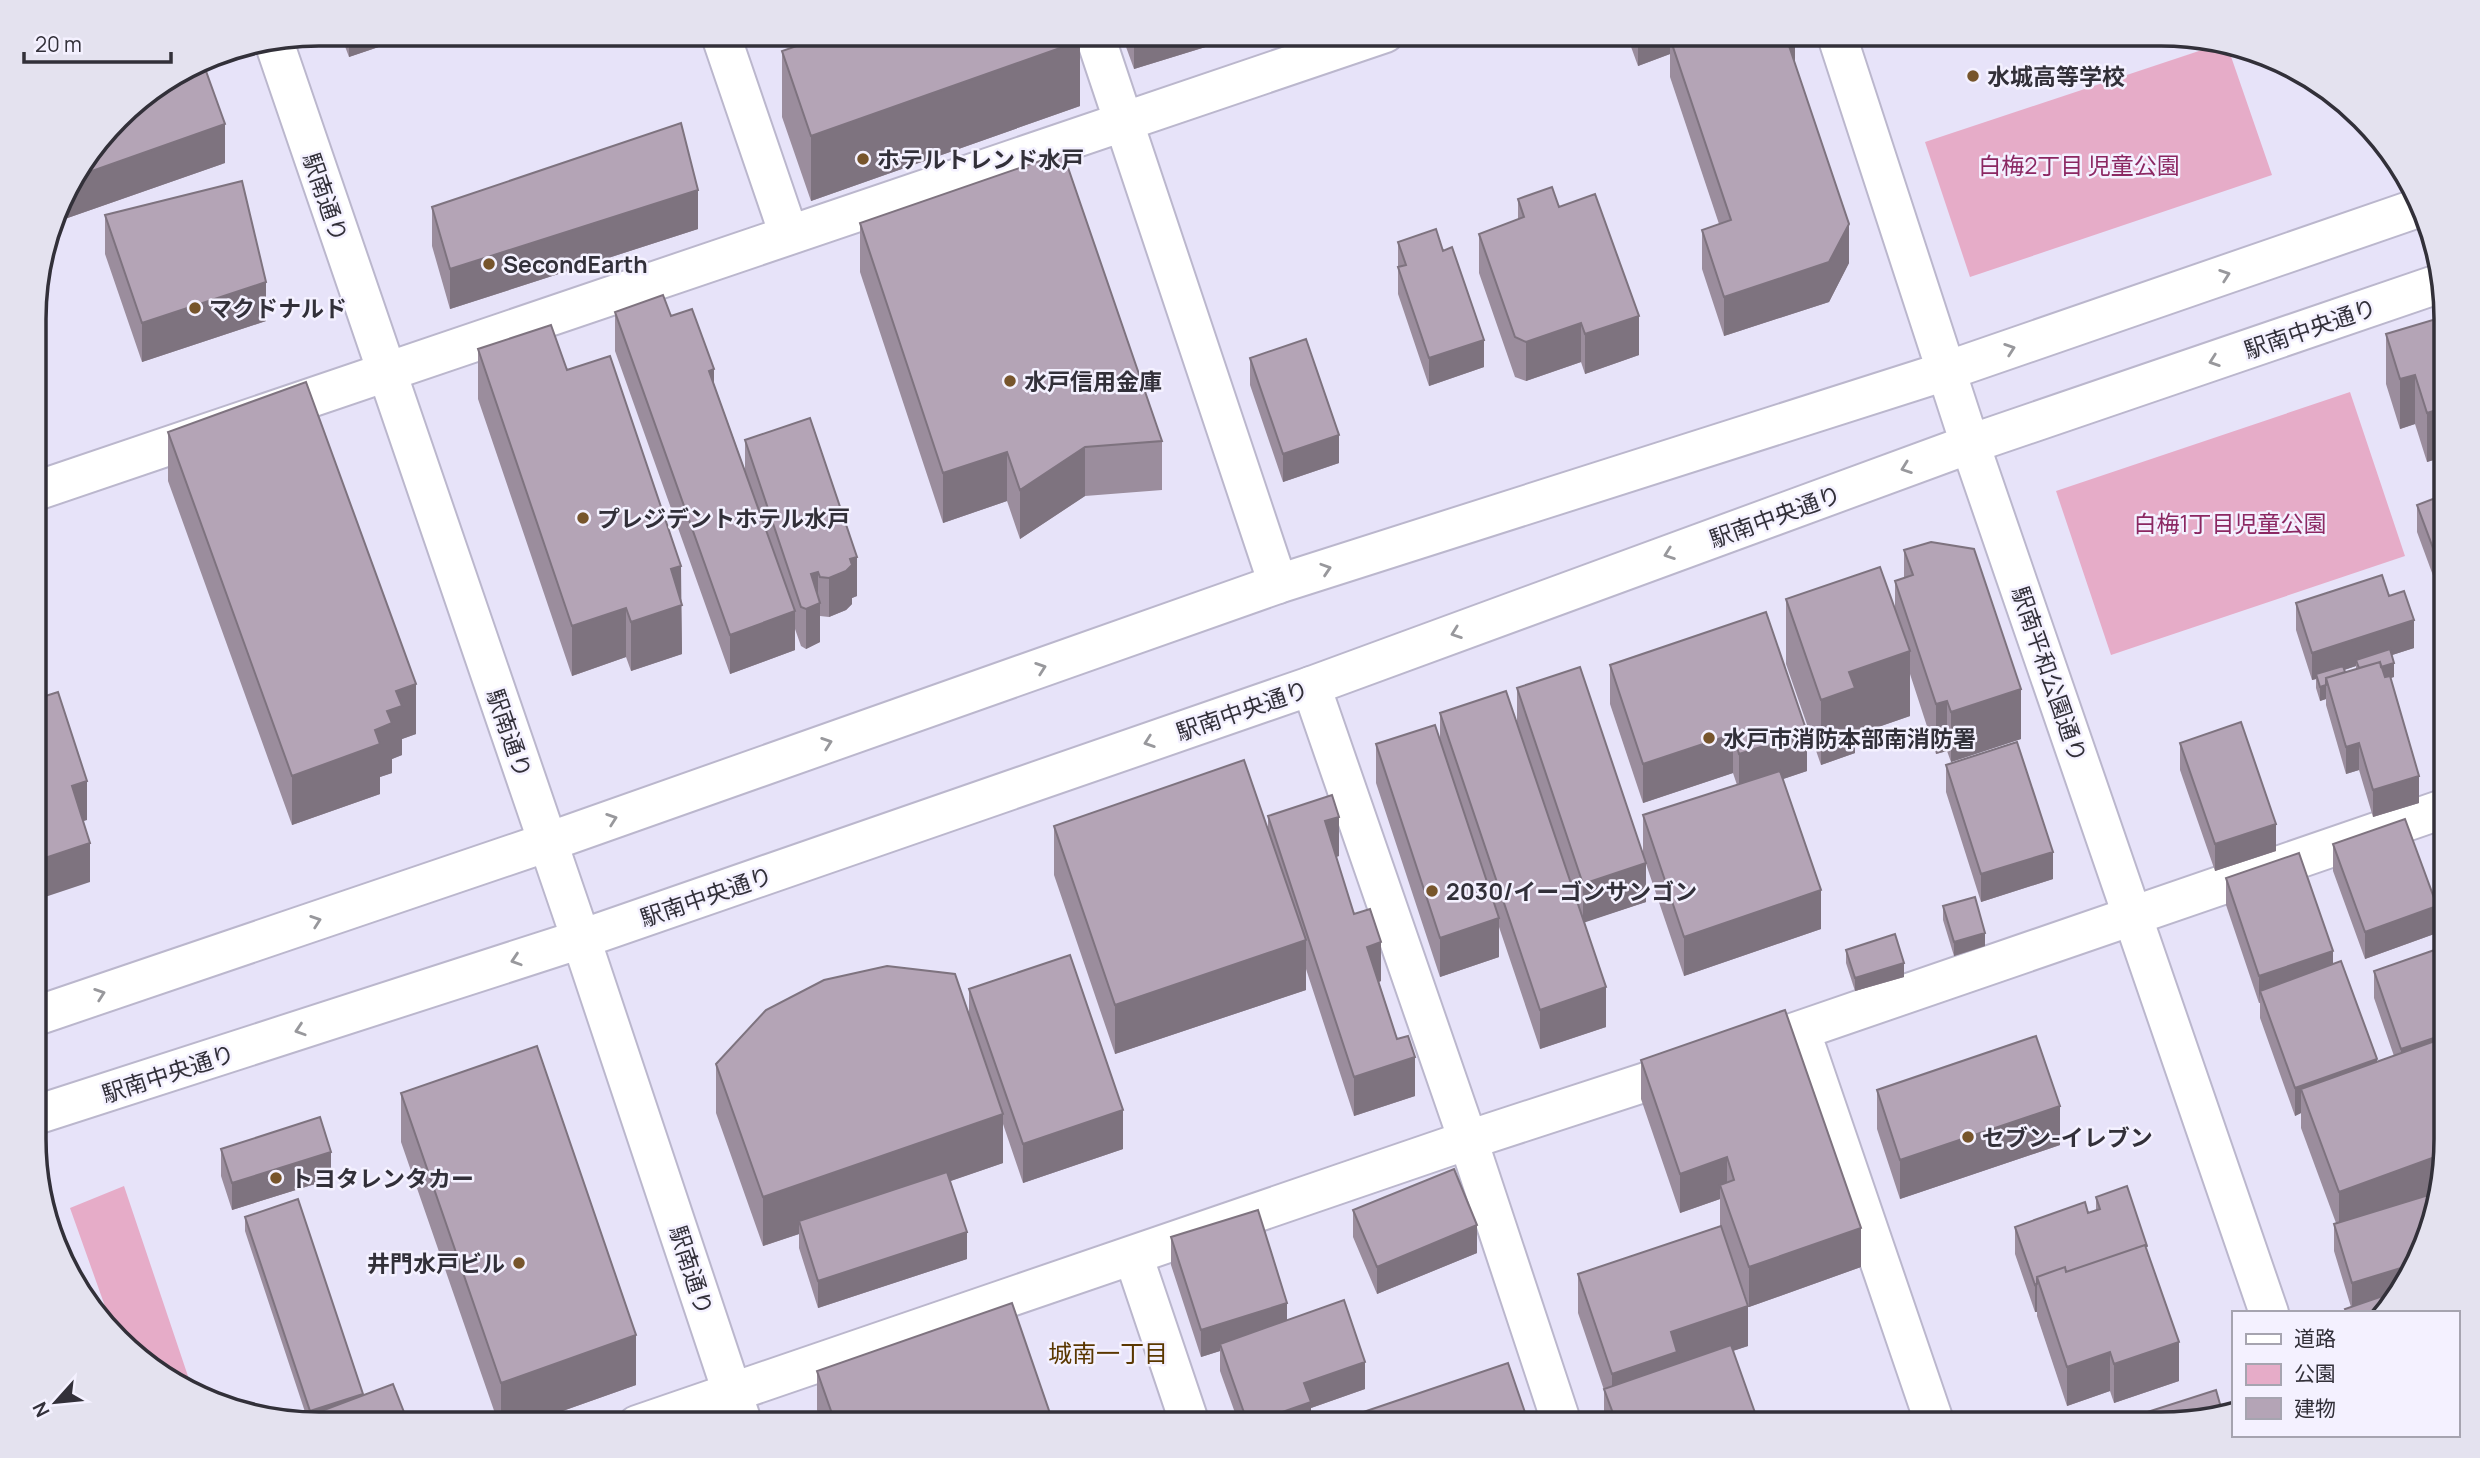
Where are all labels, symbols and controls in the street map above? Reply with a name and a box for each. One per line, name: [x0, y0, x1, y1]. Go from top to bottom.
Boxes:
scale bar: [24, 21, 172, 65]
text: 20 m: [35, 30, 82, 58]
place label: 水城高等学校: [1987, 60, 2125, 92]
marker: 水城高等学校: [1965, 68, 1981, 84]
place label: ホテルトレンド水戸: [877, 143, 1084, 175]
street label: 駅南通り: [296, 148, 356, 246]
park label: 白梅2丁目 児童公園: [1978, 149, 2180, 181]
marker: ホテルトレンド水戸: [855, 151, 871, 167]
place label: SecondEarth: [503, 248, 648, 280]
marker: SecondEarth: [481, 256, 497, 272]
one-way arrow: [2219, 269, 2231, 283]
street label: 駅南中央通り: [2240, 290, 2380, 366]
place label: マクドナルド: [209, 292, 347, 324]
marker: マクドナルド: [187, 300, 203, 316]
one-way arrow: [2004, 343, 2016, 357]
one-way arrow: [2209, 353, 2221, 367]
place label: 水戸信用金庫: [1024, 365, 1162, 397]
marker: 水戸信用金庫: [1002, 373, 1018, 389]
one-way arrow: [1901, 460, 1913, 474]
street label: 駅南中央通り: [1705, 477, 1845, 555]
place label: プレジデントホテル水戸: [597, 502, 850, 534]
park label: 白梅1丁目児童公園: [2134, 507, 2326, 539]
marker: プレジデントホテル水戸: [575, 510, 591, 526]
one-way arrow: [1664, 546, 1676, 560]
one-way arrow: [1319, 562, 1331, 577]
street label: 駅南平和公園通り: [2005, 582, 2095, 766]
one-way arrow: [1450, 624, 1462, 638]
one-way arrow: [1035, 662, 1047, 676]
street label: 駅南中央通り: [1172, 672, 1312, 748]
street label: 駅南通り: [480, 684, 540, 782]
place label: 水戸市消防本部南消防署: [1723, 722, 1976, 754]
marker: 水戸市消防本部南消防署: [1701, 730, 1717, 746]
one-way arrow: [1144, 734, 1156, 748]
one-way arrow: [820, 737, 832, 751]
one-way arrow: [606, 813, 618, 827]
street label: 駅南中央通り: [636, 858, 776, 934]
place label: 2030/イーゴンサンゴン: [1446, 875, 1697, 907]
marker: 2030/イーゴンサンゴン: [1424, 883, 1440, 899]
one-way arrow: [309, 915, 321, 929]
one-way arrow: [511, 952, 523, 967]
one-way arrow: [94, 988, 106, 1002]
one-way arrow: [294, 1022, 306, 1036]
street label: 駅南中央通り: [97, 1036, 239, 1110]
place label: セブン-イレブン: [1982, 1121, 2153, 1153]
marker: セブン-イレブン: [1960, 1129, 1976, 1145]
place label: トヨタレンタカー: [290, 1162, 474, 1194]
marker: トヨタレンタカー: [268, 1170, 284, 1186]
street label: 駅南通り: [663, 1221, 721, 1319]
place label: 井門水戸ビル: [367, 1247, 505, 1279]
marker: 井門水戸ビル: [511, 1255, 527, 1271]
legend: [2232, 1311, 2459, 1437]
text: 道路: [2294, 1324, 2336, 1352]
district label: 城南一丁目: [1048, 1336, 1168, 1369]
text: 公園: [2294, 1359, 2336, 1387]
north arrow: [21, 1367, 91, 1437]
text: 建物: [2294, 1394, 2336, 1422]
text: N: [26, 1398, 56, 1422]

